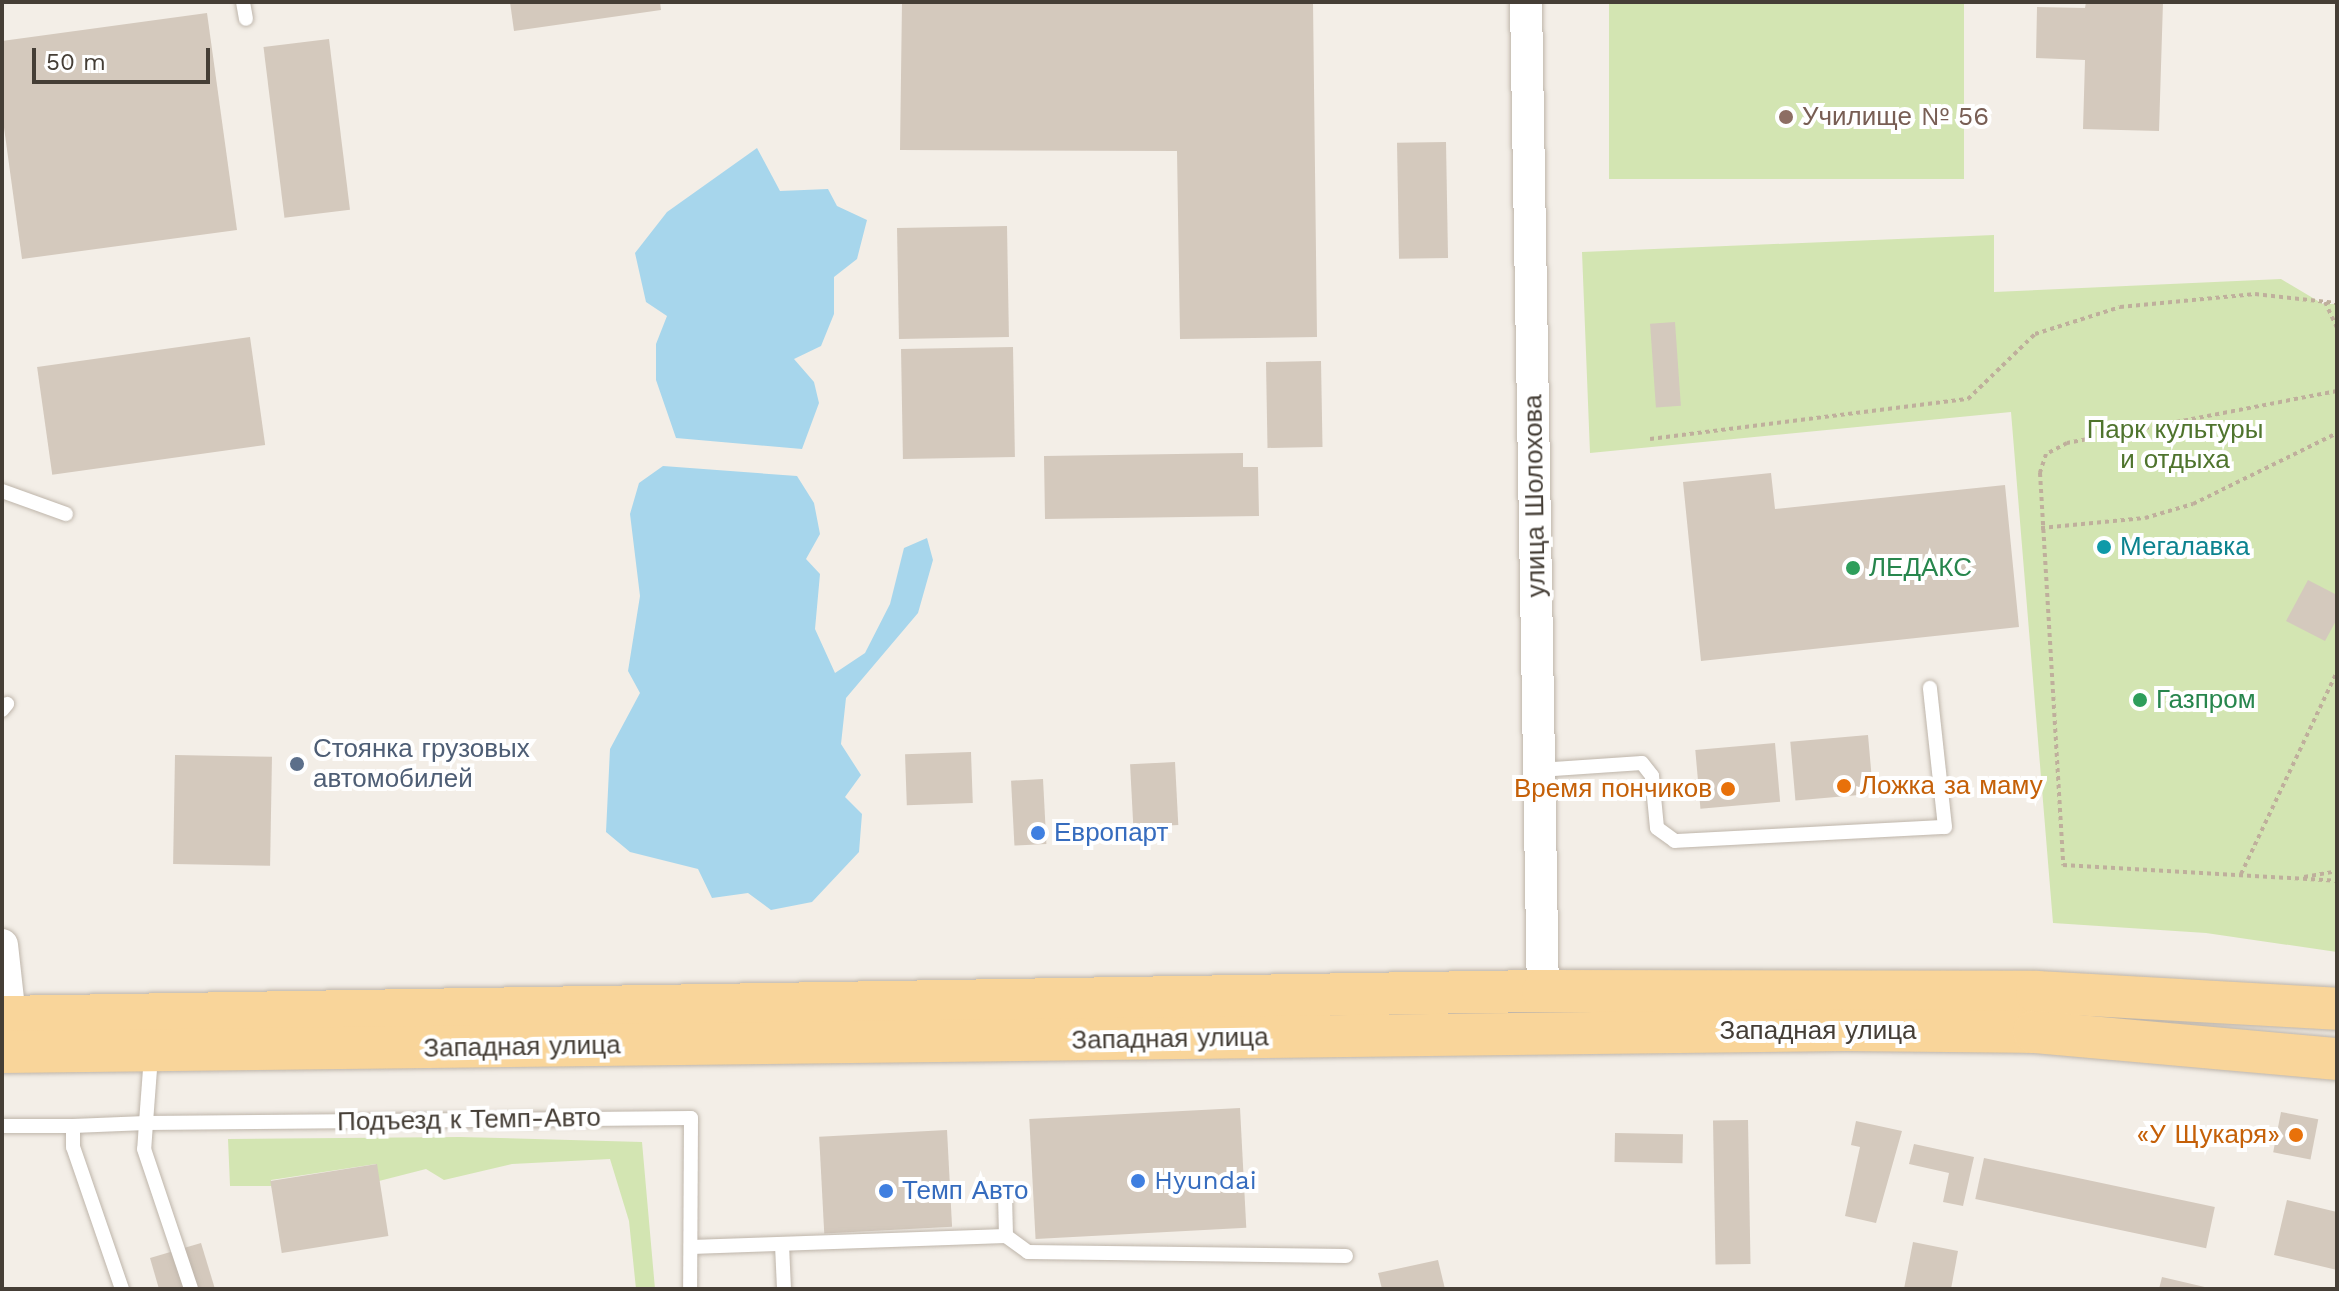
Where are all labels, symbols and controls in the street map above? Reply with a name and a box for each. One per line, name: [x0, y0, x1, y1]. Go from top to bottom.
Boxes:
scale bar: [36, 32, 214, 82]
text: 50 m: [46, 48, 106, 76]
place label: Училище № 56: [1802, 101, 1989, 133]
marker: Училище № 56: [1777, 108, 1795, 126]
street label: улица Шолохова: [1518, 394, 1552, 598]
park label: Парк культуры и отдыха: [2087, 414, 2263, 476]
place label: Мегалавка: [2120, 531, 2250, 563]
marker: Мегалавка: [2095, 538, 2113, 556]
place label: ЛЕДАКС: [1869, 552, 1972, 584]
marker: ЛЕДАКС: [1844, 559, 1862, 577]
place label: Газпром: [2156, 684, 2256, 716]
marker: Газпром: [2131, 691, 2149, 709]
place label: Стоянка грузовых автомобилей: [313, 733, 530, 794]
marker: Стоянка грузовых автомобилей: [288, 755, 306, 773]
place label: Ложка за маму: [1860, 770, 2043, 802]
place label: Время пончиков: [1514, 773, 1712, 805]
marker: Ложка за маму: [1835, 777, 1853, 795]
marker: Время пончиков: [1719, 780, 1737, 798]
place label: Европарт: [1054, 817, 1168, 849]
marker: Европарт: [1029, 824, 1047, 842]
street label: Западная улица: [1719, 1015, 1917, 1047]
street label: Западная улица: [1071, 1022, 1269, 1056]
street label: Западная улица: [423, 1030, 621, 1064]
street label: Подъезд к Темп-Авто: [337, 1102, 601, 1138]
place label: «У Щукаря»: [2136, 1119, 2280, 1151]
marker: «У Щукаря»: [2287, 1126, 2305, 1144]
place label: Hyundai: [1154, 1165, 1257, 1197]
marker: Hyundai: [1129, 1172, 1147, 1190]
place label: Темп Авто: [902, 1175, 1028, 1207]
marker: Темп Авто: [877, 1182, 895, 1200]

